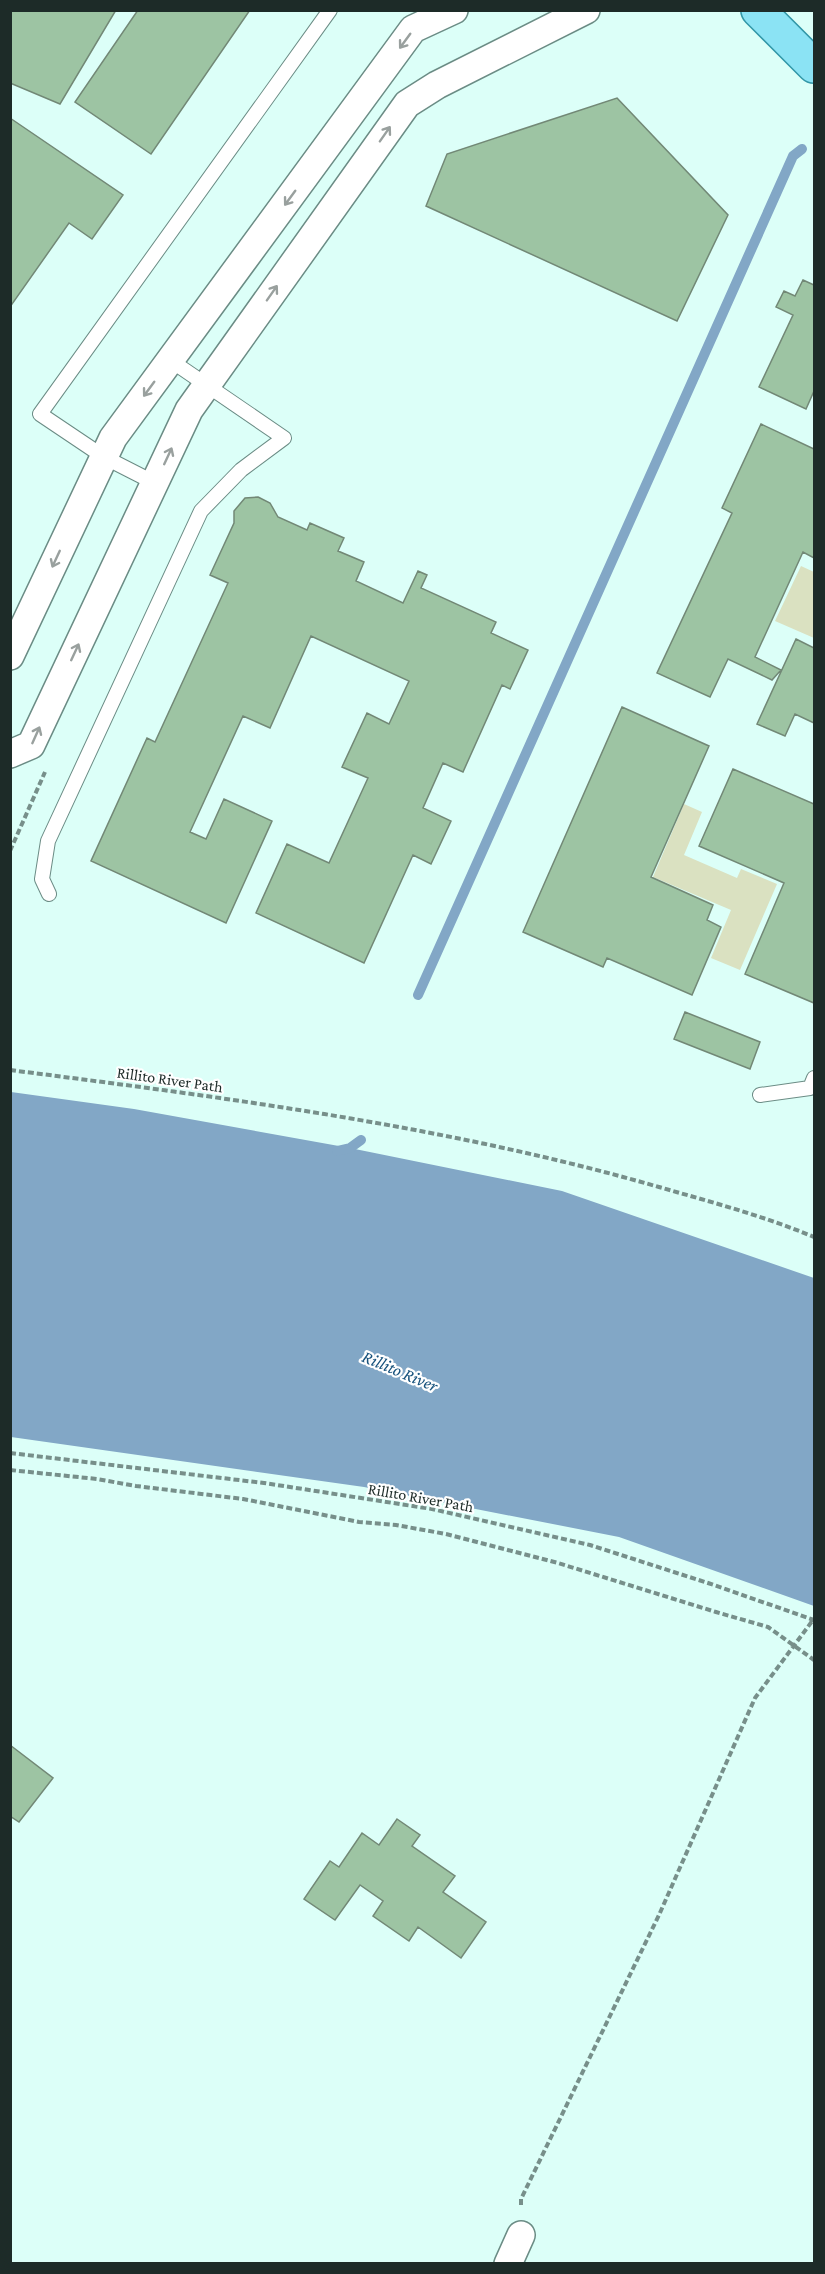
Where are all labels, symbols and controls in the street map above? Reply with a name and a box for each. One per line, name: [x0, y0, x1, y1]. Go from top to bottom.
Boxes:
one-way arrow: [399, 32, 411, 48]
one-way arrow: [379, 126, 392, 142]
one-way arrow: [284, 189, 296, 205]
one-way arrow: [266, 285, 279, 301]
one-way arrow: [143, 380, 155, 396]
one-way arrow: [162, 448, 174, 466]
one-way arrow: [50, 550, 62, 568]
one-way arrow: [69, 643, 81, 661]
one-way arrow: [31, 726, 42, 744]
street label: Rillito River Path: [116, 1064, 224, 1095]
water label: Rillito River: [359, 1346, 441, 1396]
street label: Rillito River Path: [367, 1480, 475, 1515]

